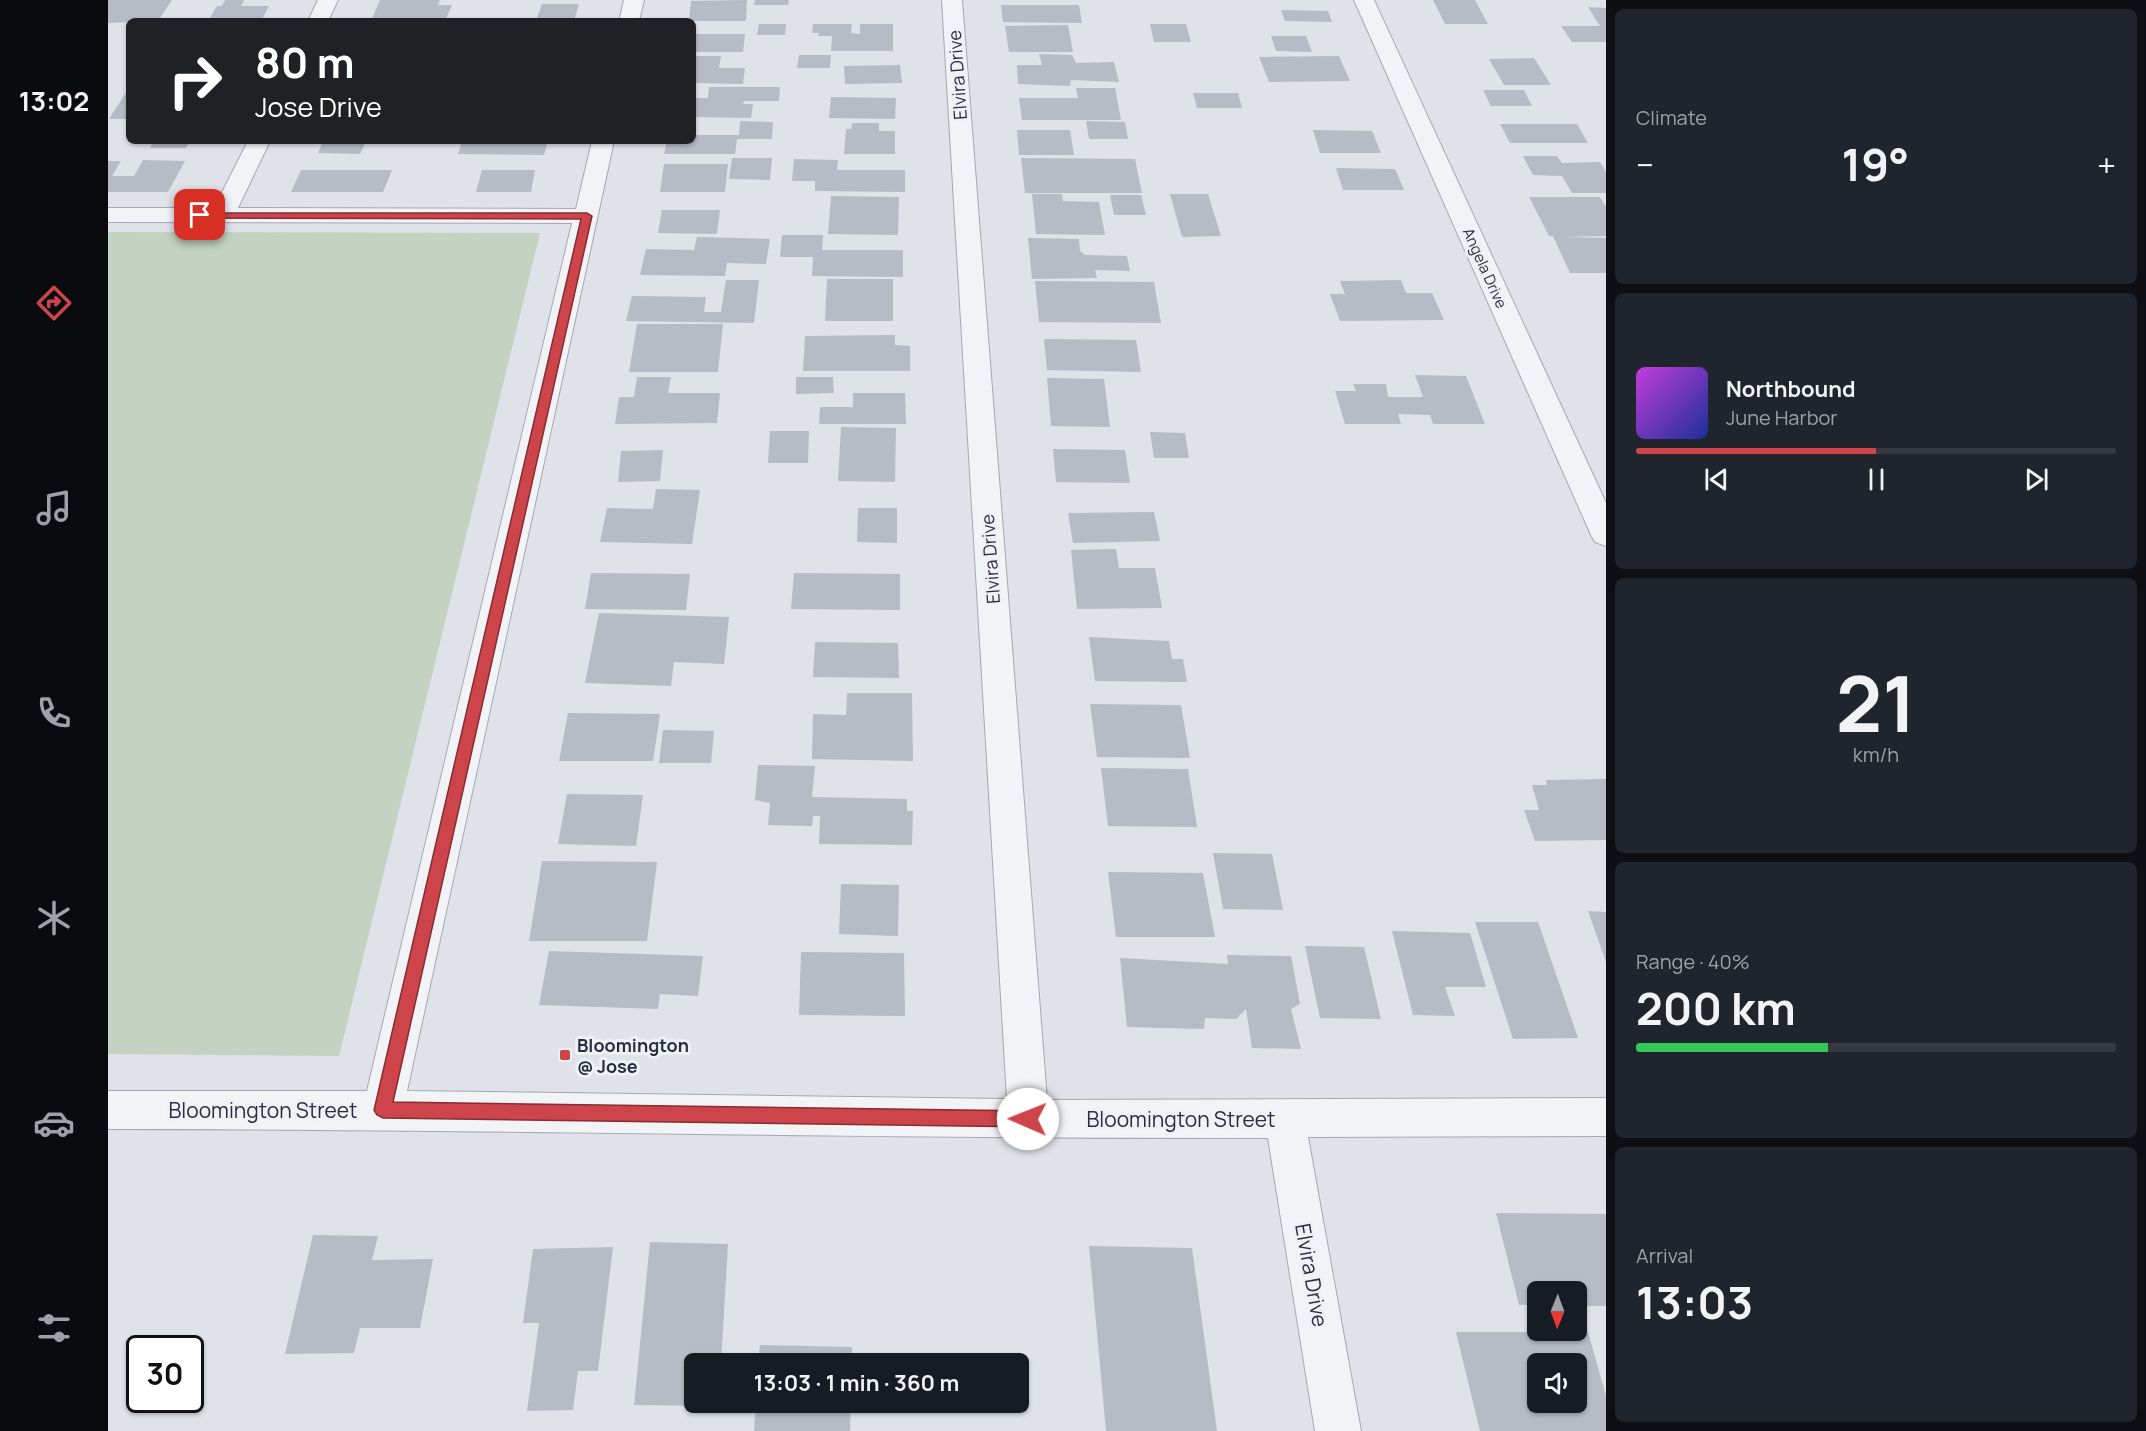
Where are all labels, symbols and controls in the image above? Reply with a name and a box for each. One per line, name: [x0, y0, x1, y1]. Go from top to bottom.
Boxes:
street label: Elvira Drive: [942, 29, 972, 121]
text: 80 m: [255, 33, 355, 91]
icon: right: [156, 42, 234, 120]
text: 13:02: [19, 82, 89, 119]
text: Jose Drive: [255, 88, 382, 125]
text: Climate: [1636, 104, 1707, 131]
text: 19°: [1841, 133, 1909, 195]
text: −: [1636, 142, 1654, 187]
text: +: [2097, 142, 2116, 187]
pin: [174, 189, 225, 240]
icon: arrive: [183, 198, 216, 231]
street label: Angela Drive: [1458, 224, 1512, 312]
icon: directions: [33, 282, 75, 324]
text: Northbound: [1726, 374, 1856, 404]
text: June Harbor: [1726, 404, 1838, 431]
icon: previous: [1700, 463, 1733, 496]
icon: pause: [1860, 463, 1893, 496]
icon: next: [2020, 463, 2053, 496]
icon: music: [33, 487, 75, 529]
street label: Elvira Drive: [975, 513, 1005, 605]
text: 21: [1836, 649, 1916, 755]
icon: phone: [33, 692, 75, 734]
text: km/h: [1853, 741, 1899, 768]
icon: climate: [33, 897, 75, 939]
text: Range · 40%: [1636, 948, 1750, 975]
text: 200 km: [1636, 977, 1796, 1039]
place label: Bloomington @ Jose: [577, 1033, 689, 1078]
marker: Bloomington @ Jose: [558, 1048, 572, 1062]
position arrow: [996, 1087, 1060, 1151]
street label: Bloomington Street: [169, 1096, 358, 1124]
icon: car: [33, 1102, 75, 1144]
street label: Bloomington Street: [1087, 1105, 1276, 1133]
street label: Elvira Drive: [1289, 1221, 1335, 1329]
text: Arrival: [1636, 1242, 1693, 1269]
text: 13:03: [1636, 1271, 1753, 1333]
north arrow: [1527, 1281, 1587, 1341]
map controls: [1527, 1281, 1587, 1413]
icon: filters: [33, 1307, 75, 1349]
speed limit sign: 30: [126, 1335, 204, 1413]
button: sound: [1527, 1353, 1587, 1413]
text: 13:03 · 1 min · 360 m: [754, 1368, 959, 1398]

